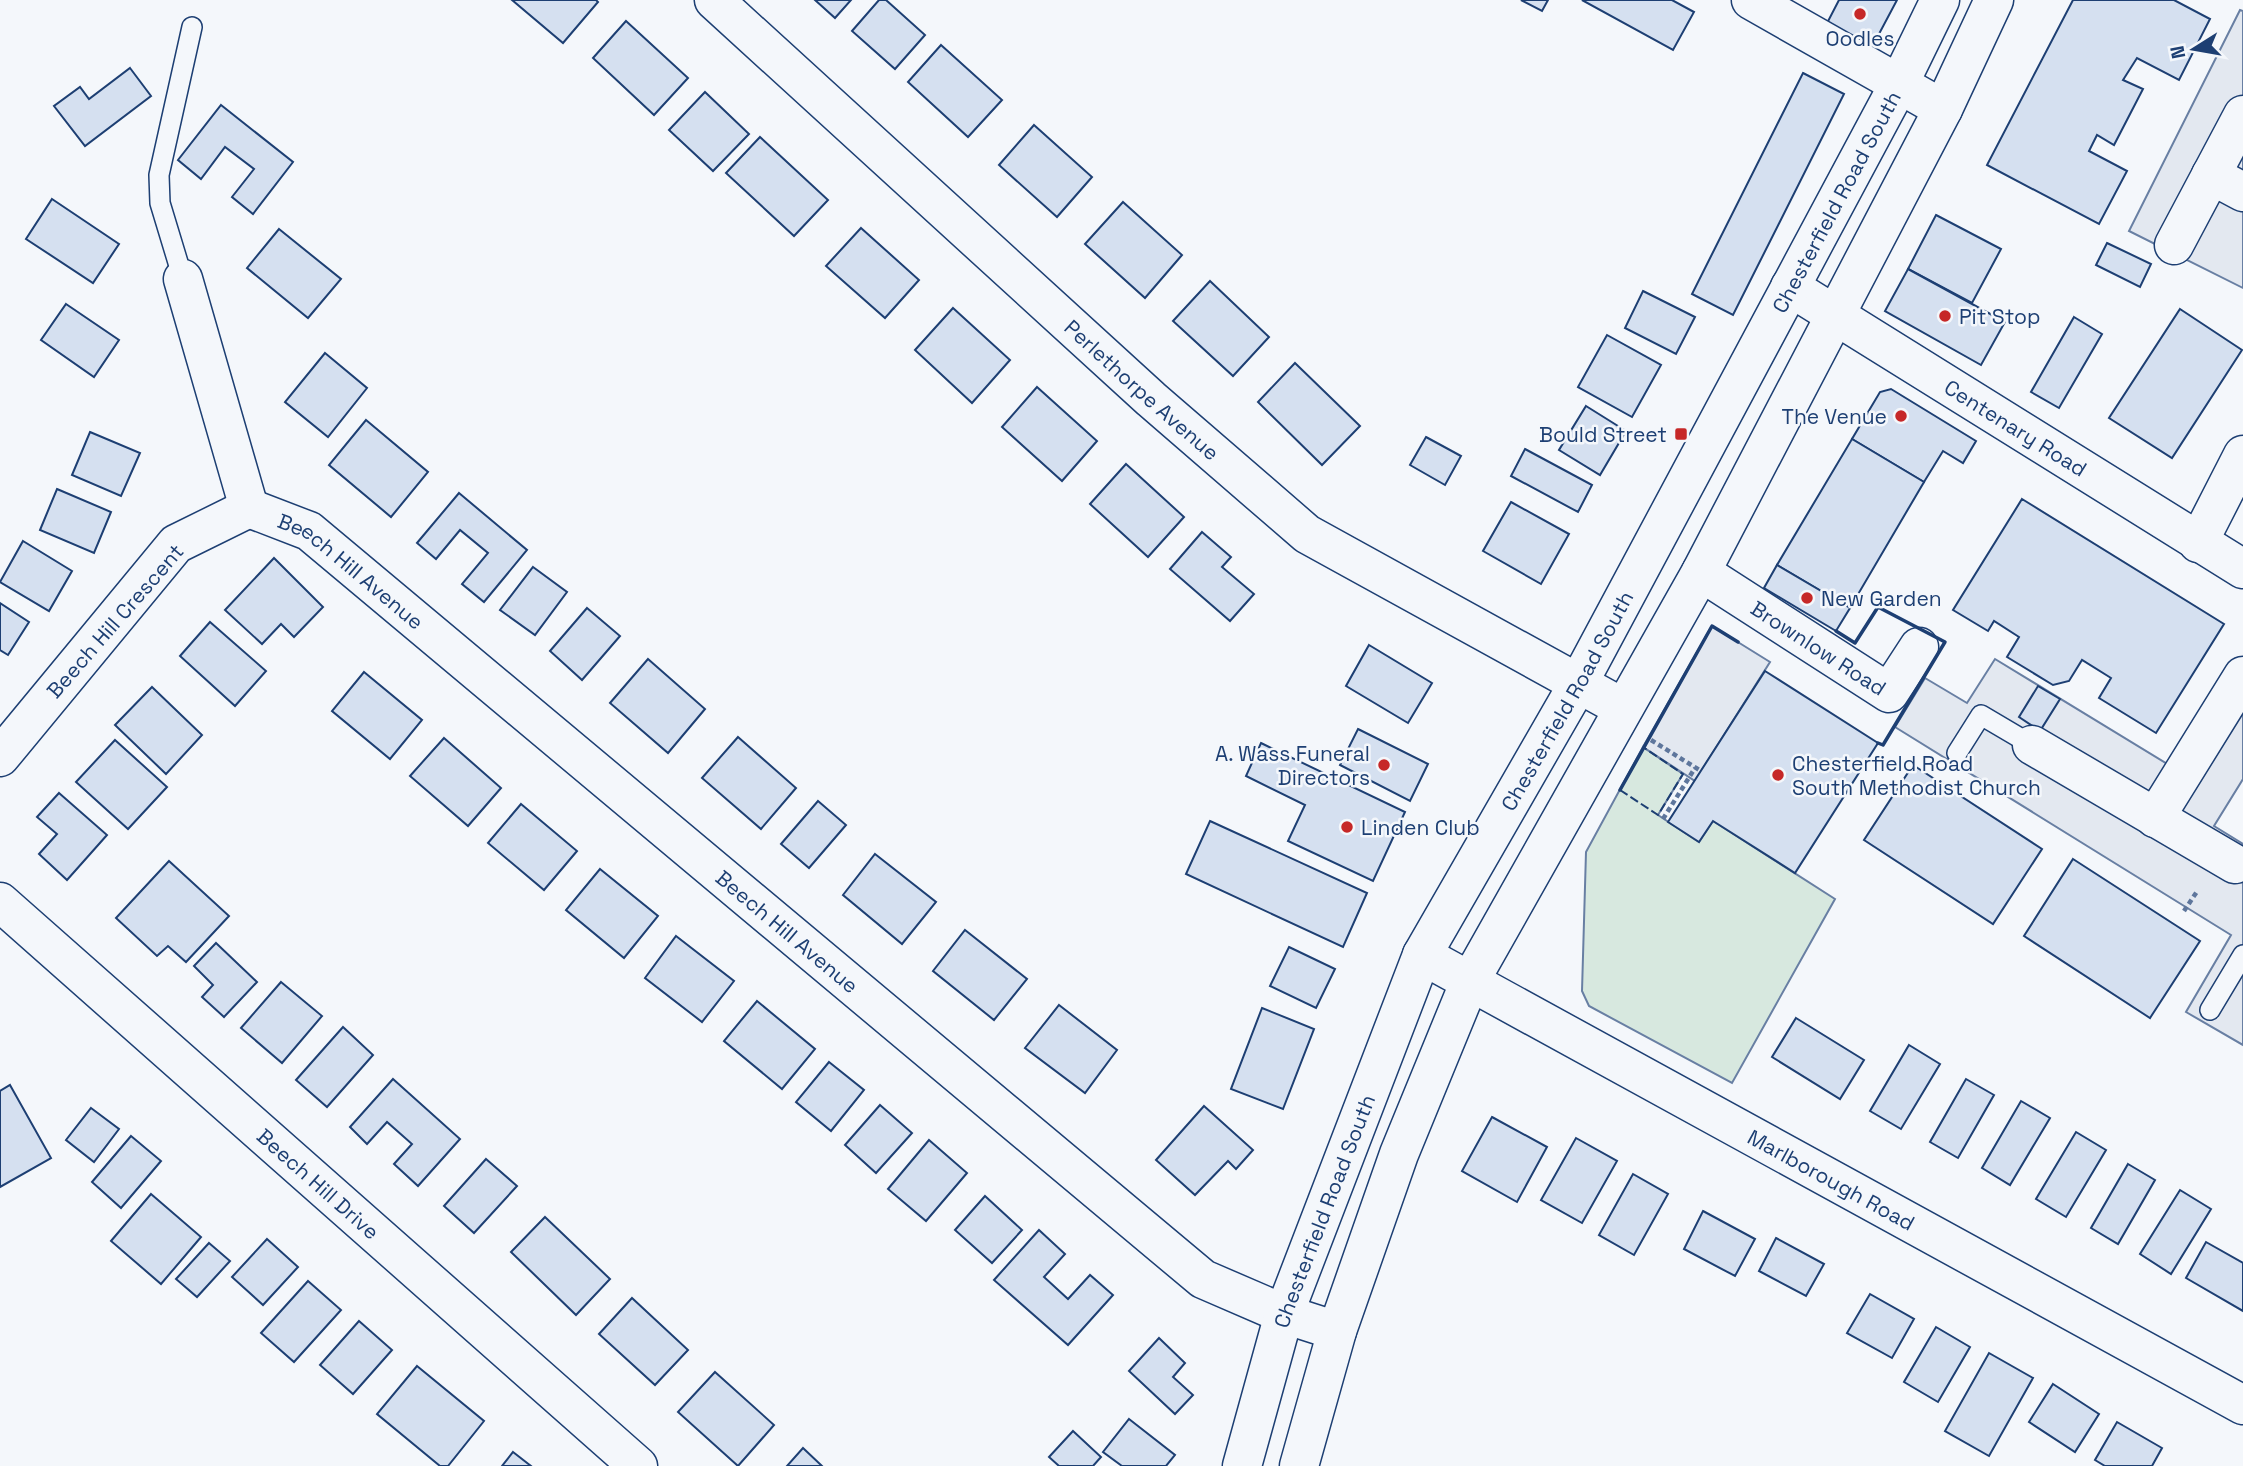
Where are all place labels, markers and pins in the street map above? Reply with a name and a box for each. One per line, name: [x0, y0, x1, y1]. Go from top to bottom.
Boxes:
marker: Oodles: [1852, 6, 1868, 22]
place label: Oodles: [1825, 25, 1895, 52]
place label: Pit Stop: [1959, 303, 2040, 330]
marker: Pit Stop: [1937, 308, 1953, 324]
place label: The Venue: [1782, 403, 1887, 430]
marker: The Venue: [1893, 408, 1909, 424]
place label: Bould Street: [1539, 421, 1667, 448]
marker: Bould Street: [1673, 426, 1689, 442]
place label: New Garden: [1821, 585, 1942, 612]
marker: New Garden: [1799, 590, 1815, 606]
place label: A. Wass Funeral Directors: [1215, 740, 1370, 791]
place label: Chesterfield Road South Methodist Church: [1792, 750, 2041, 801]
marker: A. Wass Funeral Directors: [1376, 757, 1392, 773]
marker: Chesterfield Road South Methodist Church: [1770, 767, 1786, 783]
place label: Linden Club: [1361, 814, 1480, 841]
marker: Linden Club: [1339, 819, 1355, 835]

